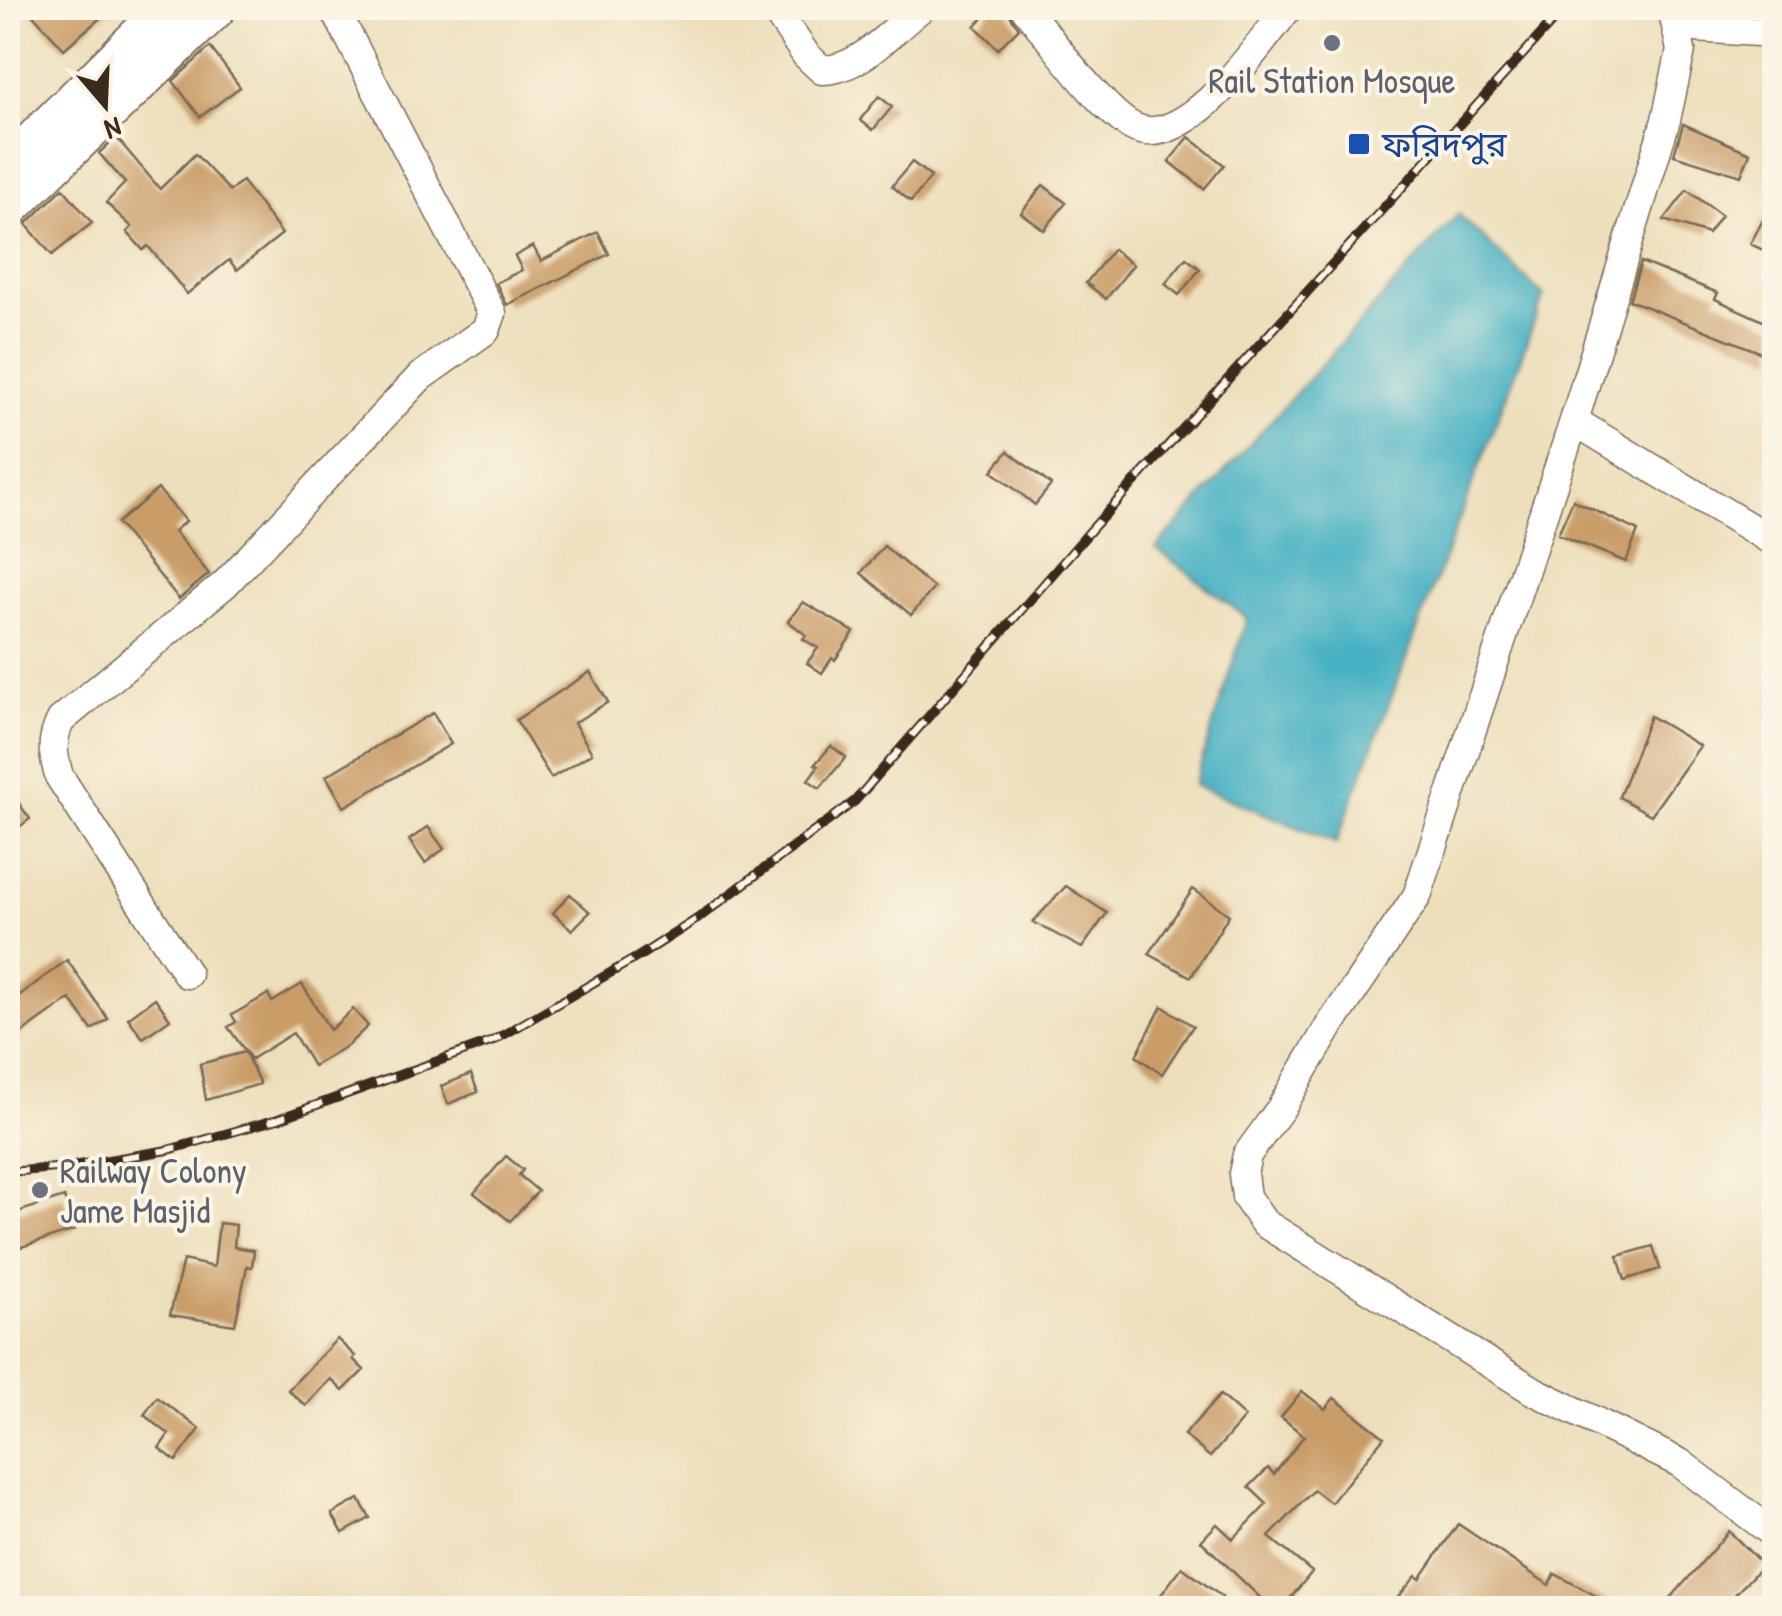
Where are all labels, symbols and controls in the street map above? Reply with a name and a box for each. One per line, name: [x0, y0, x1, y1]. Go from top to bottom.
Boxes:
marker: Rail Station Mosque: [1321, 32, 1343, 54]
north arrow: [55, 55, 155, 155]
place label: Rail Station Mosque: [1208, 57, 1456, 104]
text: N: [100, 108, 126, 149]
place label: ফরিদপুর: [1381, 121, 1508, 168]
marker: ফরিদপুর: [1346, 131, 1372, 157]
place label: Railway Colony Jame Masjid: [60, 1147, 247, 1234]
marker: Railway Colony Jame Masjid: [29, 1179, 51, 1201]

